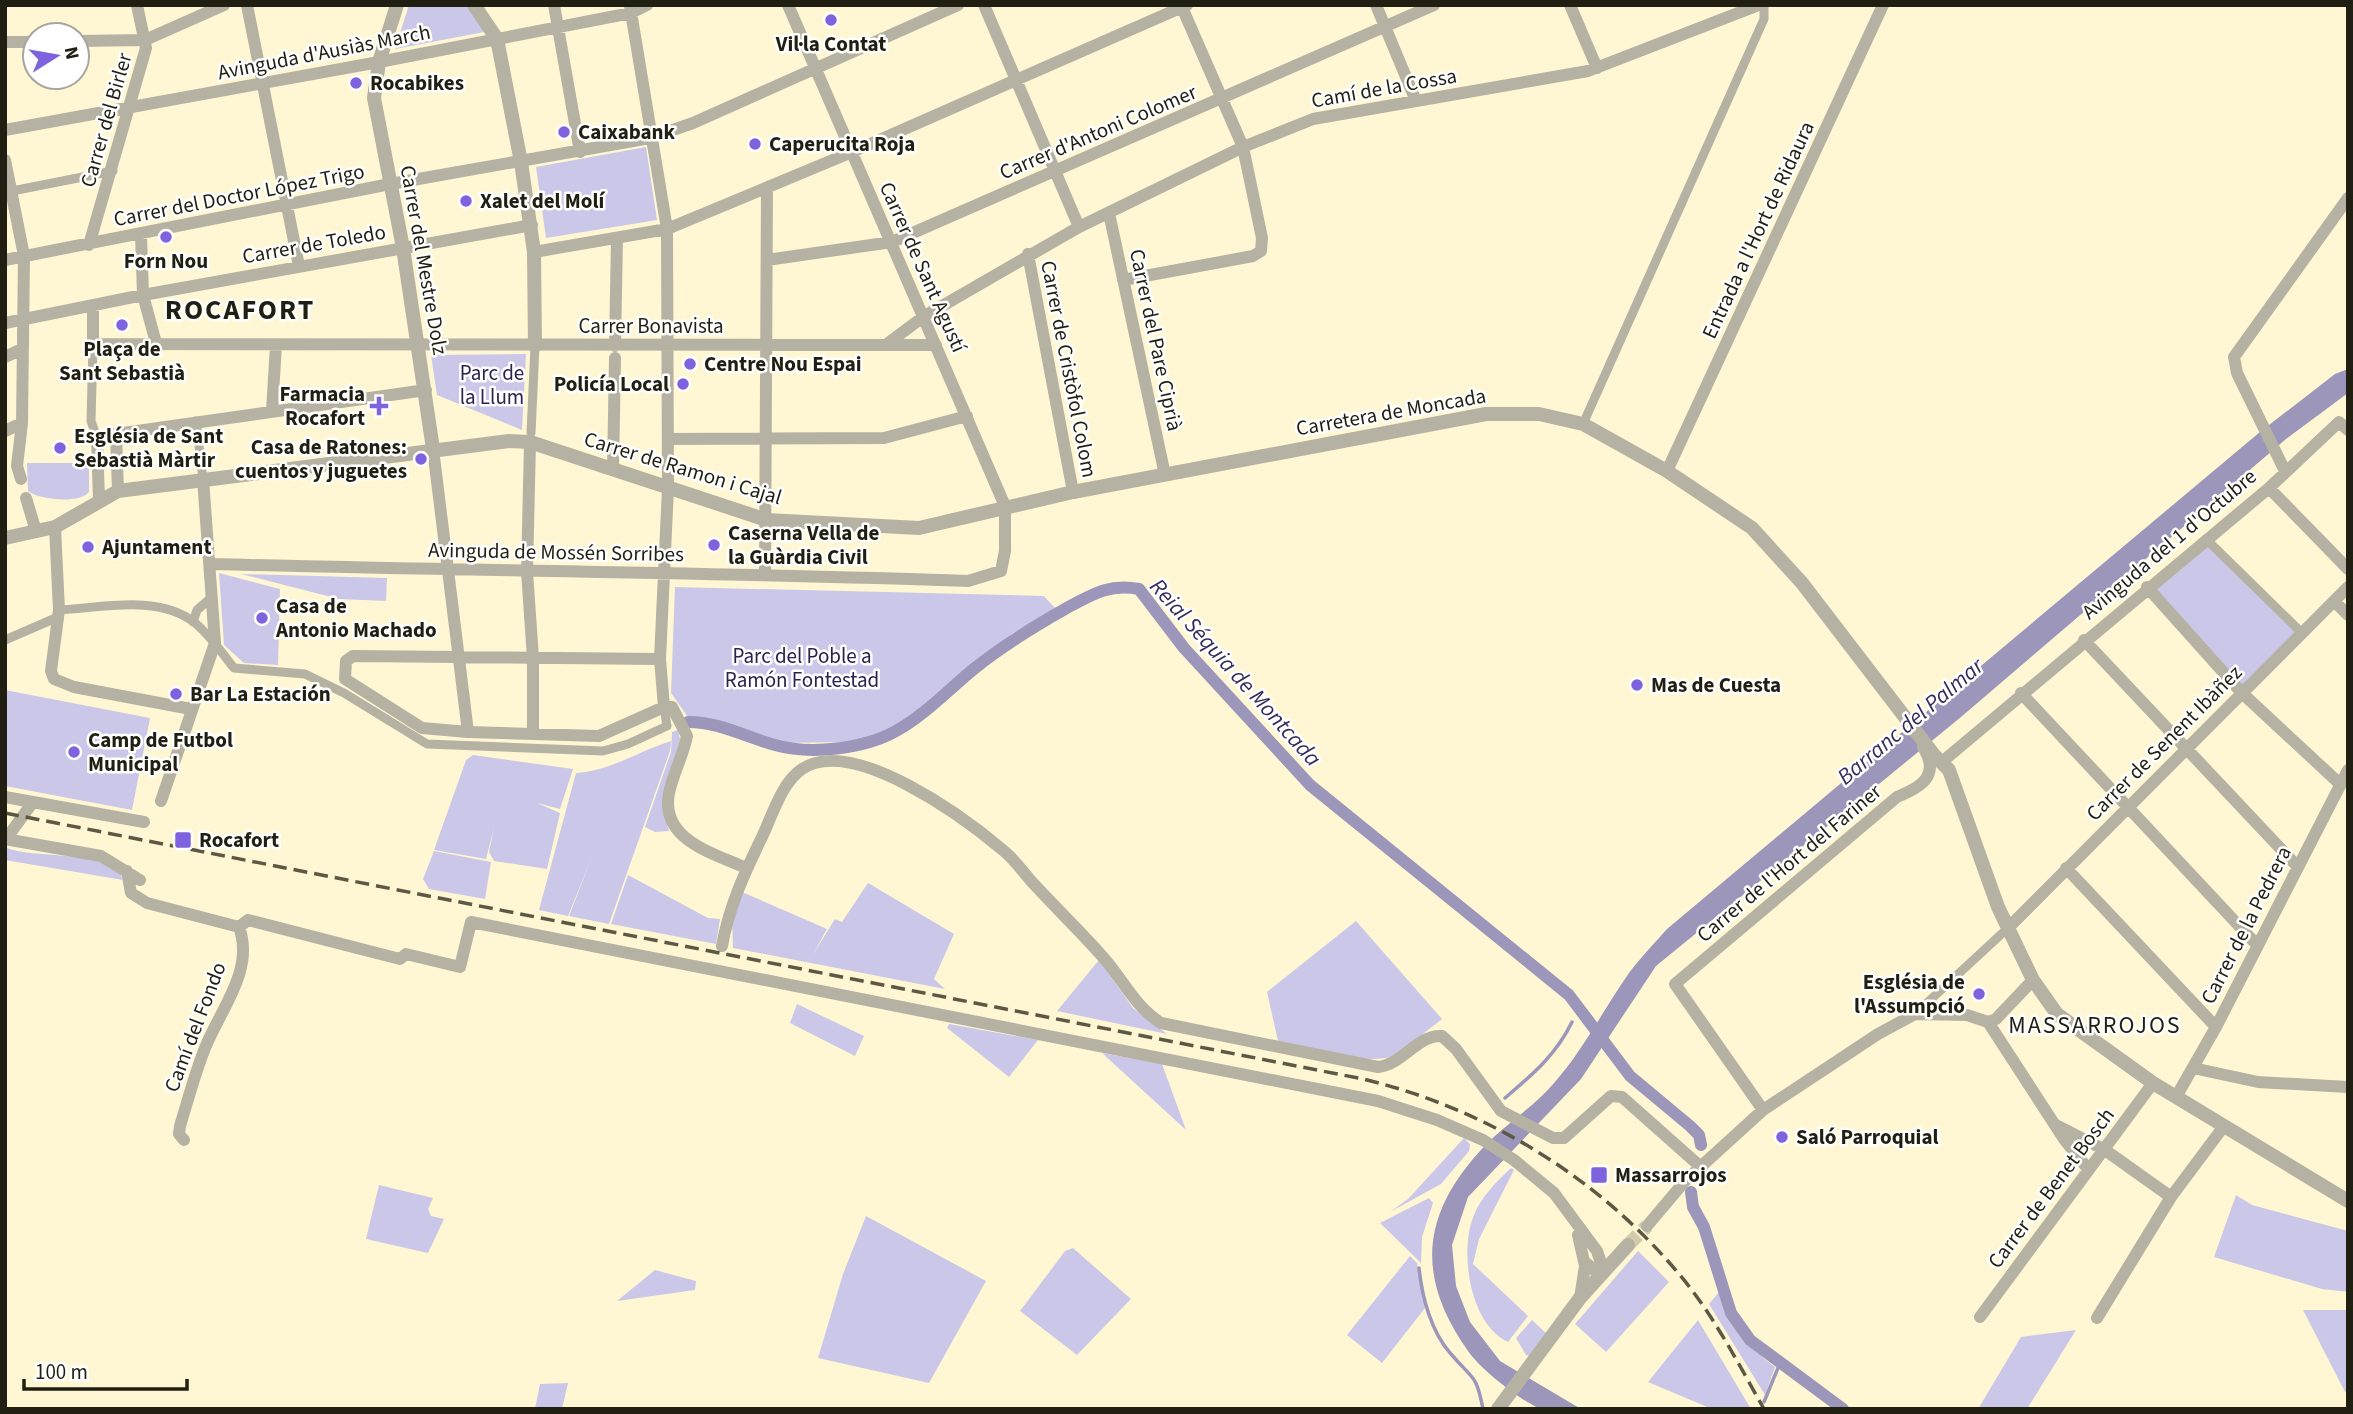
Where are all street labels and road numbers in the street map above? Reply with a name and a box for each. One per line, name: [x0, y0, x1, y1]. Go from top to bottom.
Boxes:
street label: Avinguda d'Ausiàs March: [215, 17, 433, 87]
street label: Carrer del Birler: [73, 49, 140, 191]
street label: Camí de la Cossa: [1309, 60, 1459, 116]
street label: Carrer d'Antoni Colomer: [995, 77, 1202, 187]
street label: Entrada a l'Hort de Ridaura: [1694, 116, 1822, 344]
street label: Carrer del Doctor López Trigo: [111, 156, 367, 234]
street label: Carrer del Mestre Dolz: [393, 163, 455, 357]
street label: Carrer de Sant Agustí: [872, 177, 974, 358]
street label: Carrer de Toledo: [240, 217, 388, 271]
street label: Carrer del Pare Ciprià: [1122, 246, 1190, 434]
street label: Carrer de Cristòfol Colom: [1033, 258, 1105, 480]
street label: Carrer Bonavista: [578, 311, 724, 341]
street label: Carretera de Moncada: [1294, 381, 1488, 443]
street label: Carrer de Ramon i Cajal: [581, 424, 785, 512]
street label: Avinguda del 1 d'Octubre: [2075, 462, 2263, 626]
street label: Avinguda de Mossén Sorribes: [428, 535, 684, 569]
street label: Carrer de Senent Ibàñez: [2079, 658, 2249, 828]
street label: Carrer de l'Hort del Fariner: [1690, 776, 1888, 949]
street label: Carrer de la Pedrera: [2193, 841, 2299, 1009]
street label: Camí del Fondo: [156, 958, 234, 1096]
street label: Carrer de Benet Bosch: [1981, 1101, 2121, 1275]

